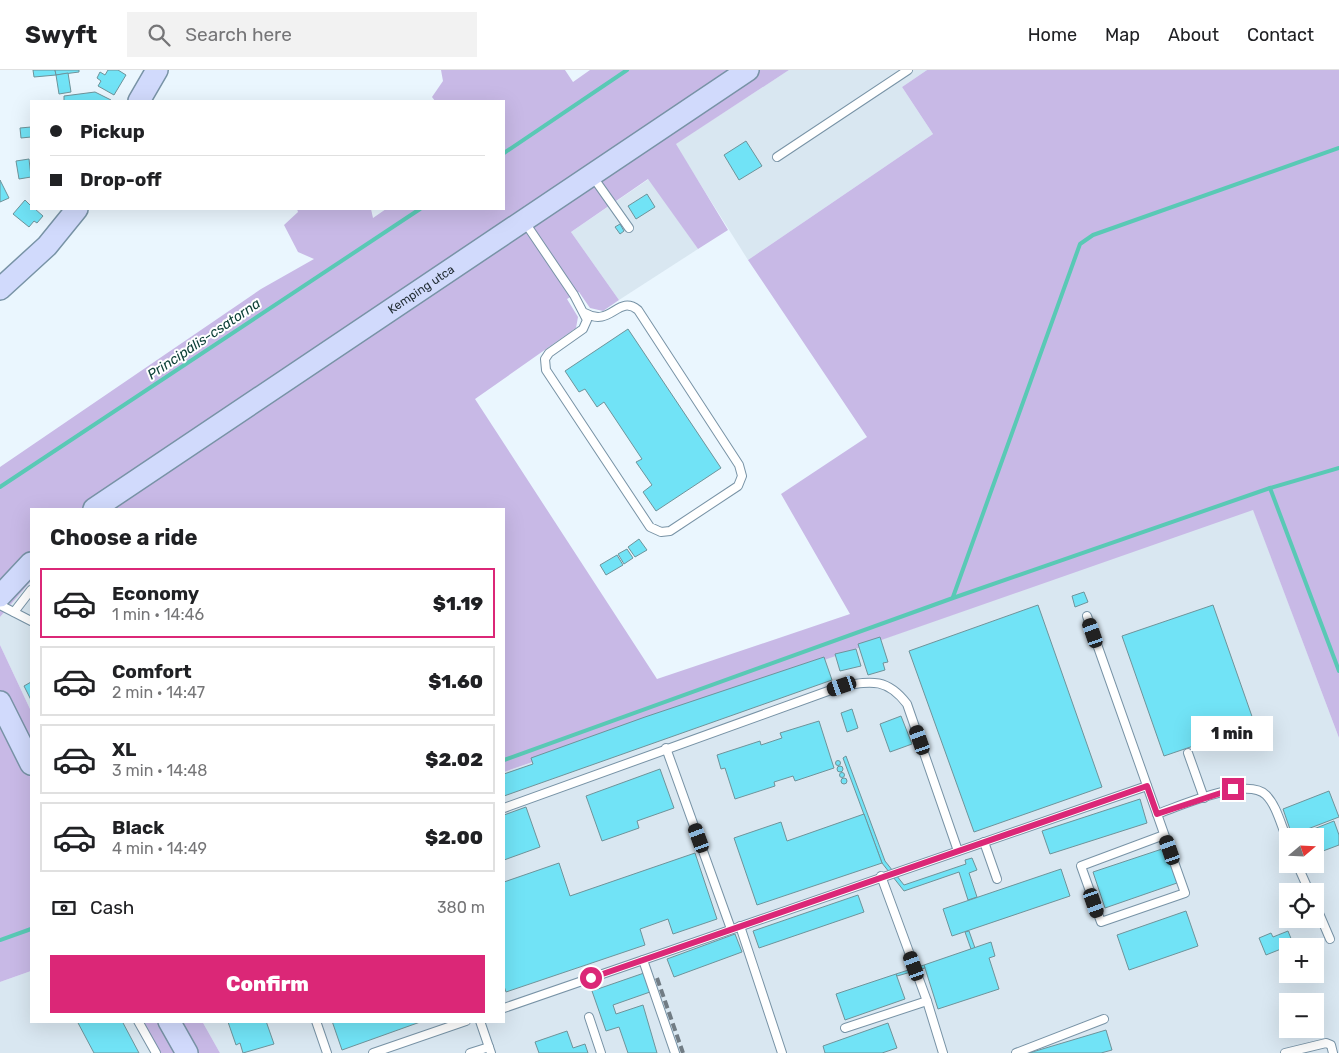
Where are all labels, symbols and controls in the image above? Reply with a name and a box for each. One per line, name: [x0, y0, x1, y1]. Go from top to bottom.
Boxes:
search box: [127, 12, 477, 57]
text: Swyft: [25, 21, 97, 49]
icon: search: [145, 21, 173, 49]
text: Search here: [185, 23, 292, 46]
text: Home: [1028, 24, 1077, 46]
text: Map: [1105, 24, 1140, 46]
text: About: [1168, 24, 1219, 46]
text: Contact: [1247, 24, 1314, 46]
text: Pickup: [80, 120, 145, 143]
text: Drop-off: [80, 168, 162, 191]
street label: Kemping utca: [385, 262, 457, 317]
water label: Principális-csatorna: [144, 295, 264, 383]
text: Choose a ride: [50, 524, 197, 551]
icon: car: [52, 581, 97, 626]
text: Economy: [112, 582, 199, 605]
text: $1.19: [433, 592, 483, 615]
text: 1 min · 14:46: [112, 605, 204, 624]
car: [1081, 616, 1104, 650]
icon: car: [52, 659, 97, 704]
text: Comfort: [112, 660, 192, 683]
text: $1.60: [428, 670, 483, 693]
car: [825, 674, 858, 698]
text: 2 min · 14:47: [112, 683, 205, 702]
callout: 1 min: [1192, 716, 1274, 752]
car: [908, 723, 931, 757]
text: 1 min: [1211, 724, 1253, 743]
icon: car: [52, 737, 97, 782]
text: XL: [112, 738, 136, 761]
text: $2.02: [425, 748, 483, 771]
text: 3 min · 14:48: [112, 761, 207, 780]
route end: [1222, 778, 1244, 800]
icon: car: [52, 815, 97, 860]
text: Black: [112, 816, 164, 839]
car: [686, 821, 711, 855]
text: $2.00: [425, 826, 483, 849]
north arrow: [1279, 828, 1324, 872]
map controls: [1279, 828, 1324, 1038]
car: [1158, 833, 1181, 867]
text: 4 min · 14:49: [112, 839, 207, 858]
button: locate: [1279, 883, 1324, 928]
car: [1082, 886, 1105, 920]
icon: cash: [50, 894, 78, 922]
text: Cash: [90, 896, 134, 919]
text: 380 m: [437, 898, 485, 917]
button: +: [1279, 938, 1324, 983]
car: [901, 949, 926, 983]
button: Confirm: [50, 955, 485, 1013]
route start: [580, 967, 602, 989]
button: −: [1279, 993, 1324, 1038]

